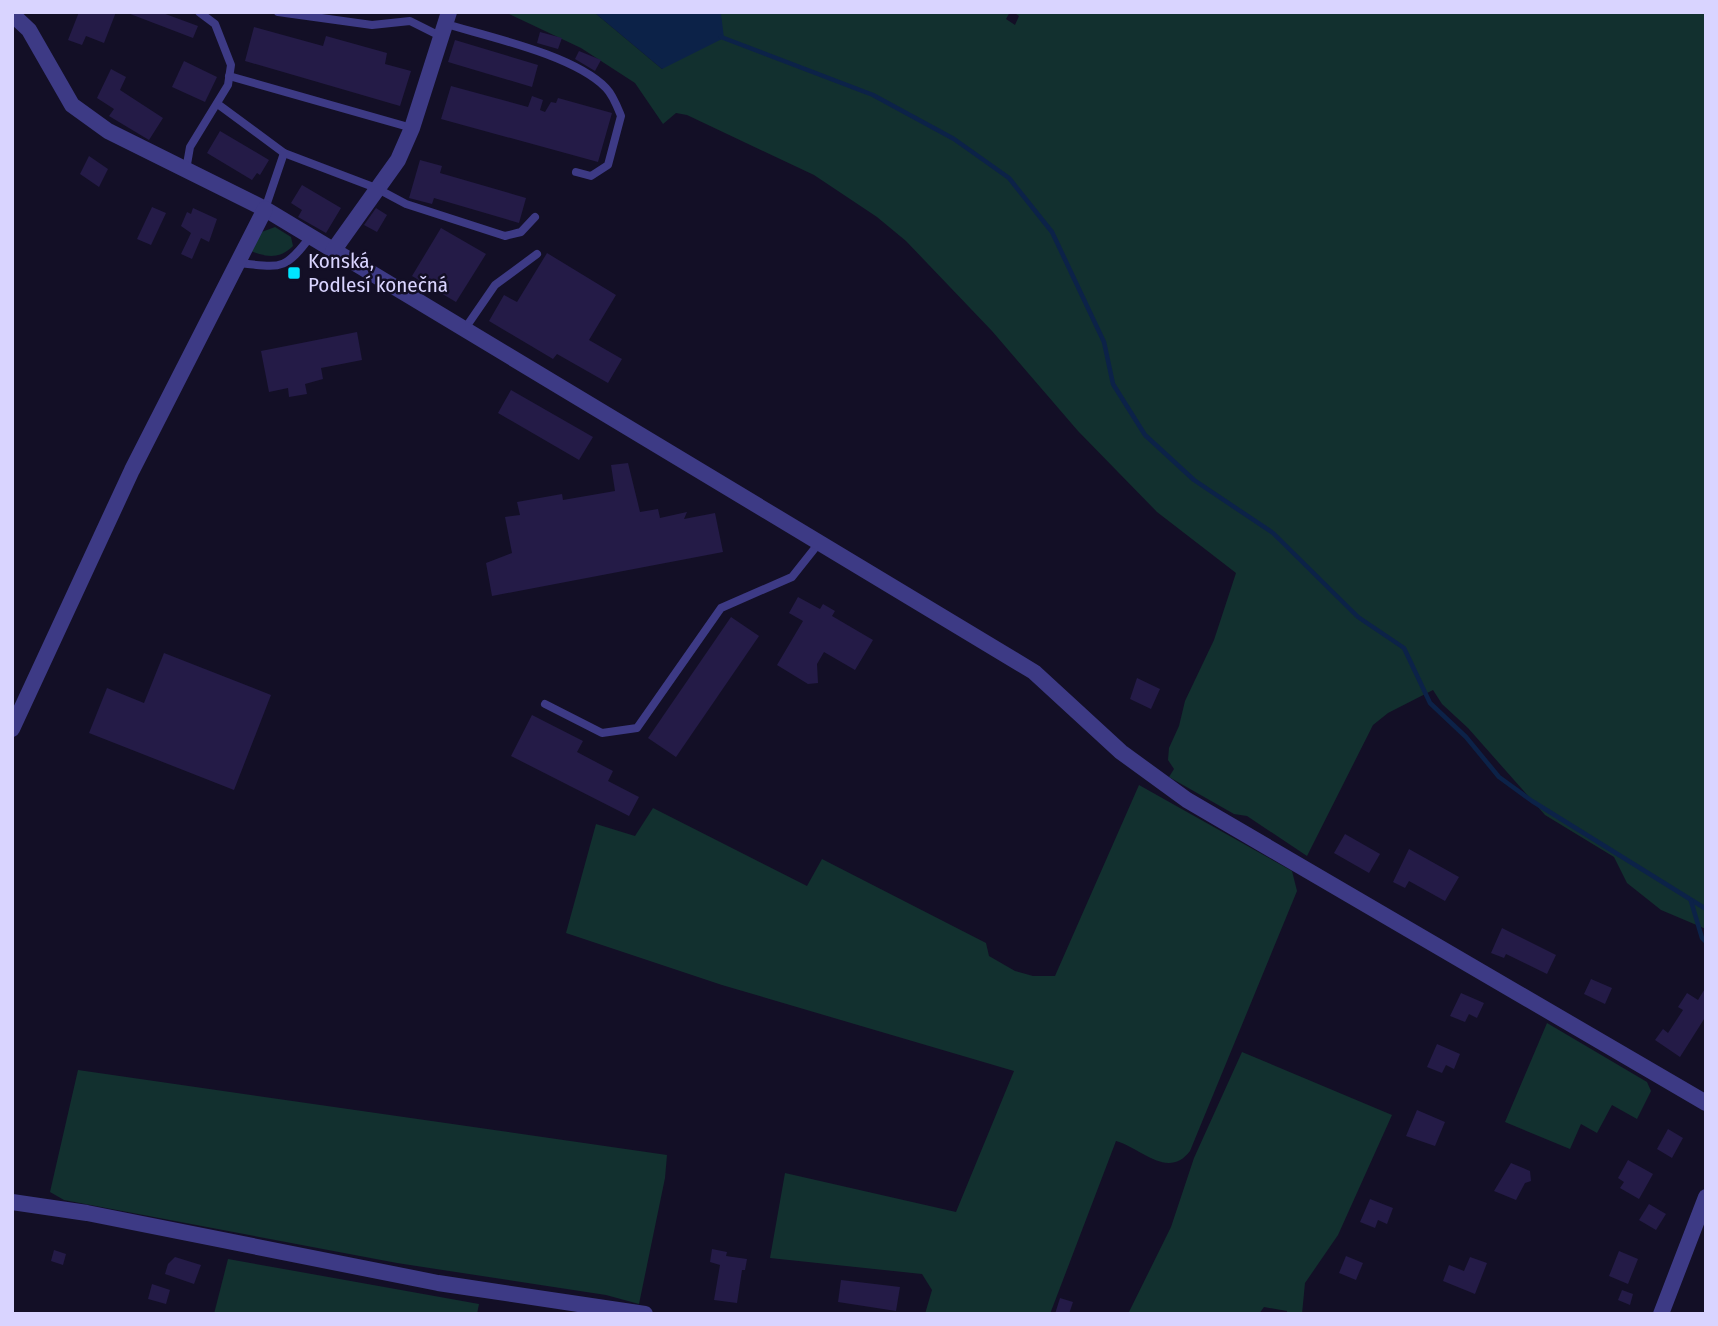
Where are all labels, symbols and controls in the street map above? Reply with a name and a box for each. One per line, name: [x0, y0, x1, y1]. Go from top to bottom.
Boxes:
place label: Konská, Podlesí konečná: [308, 248, 448, 298]
marker: Konská, Podlesí konečná: [286, 265, 302, 281]

